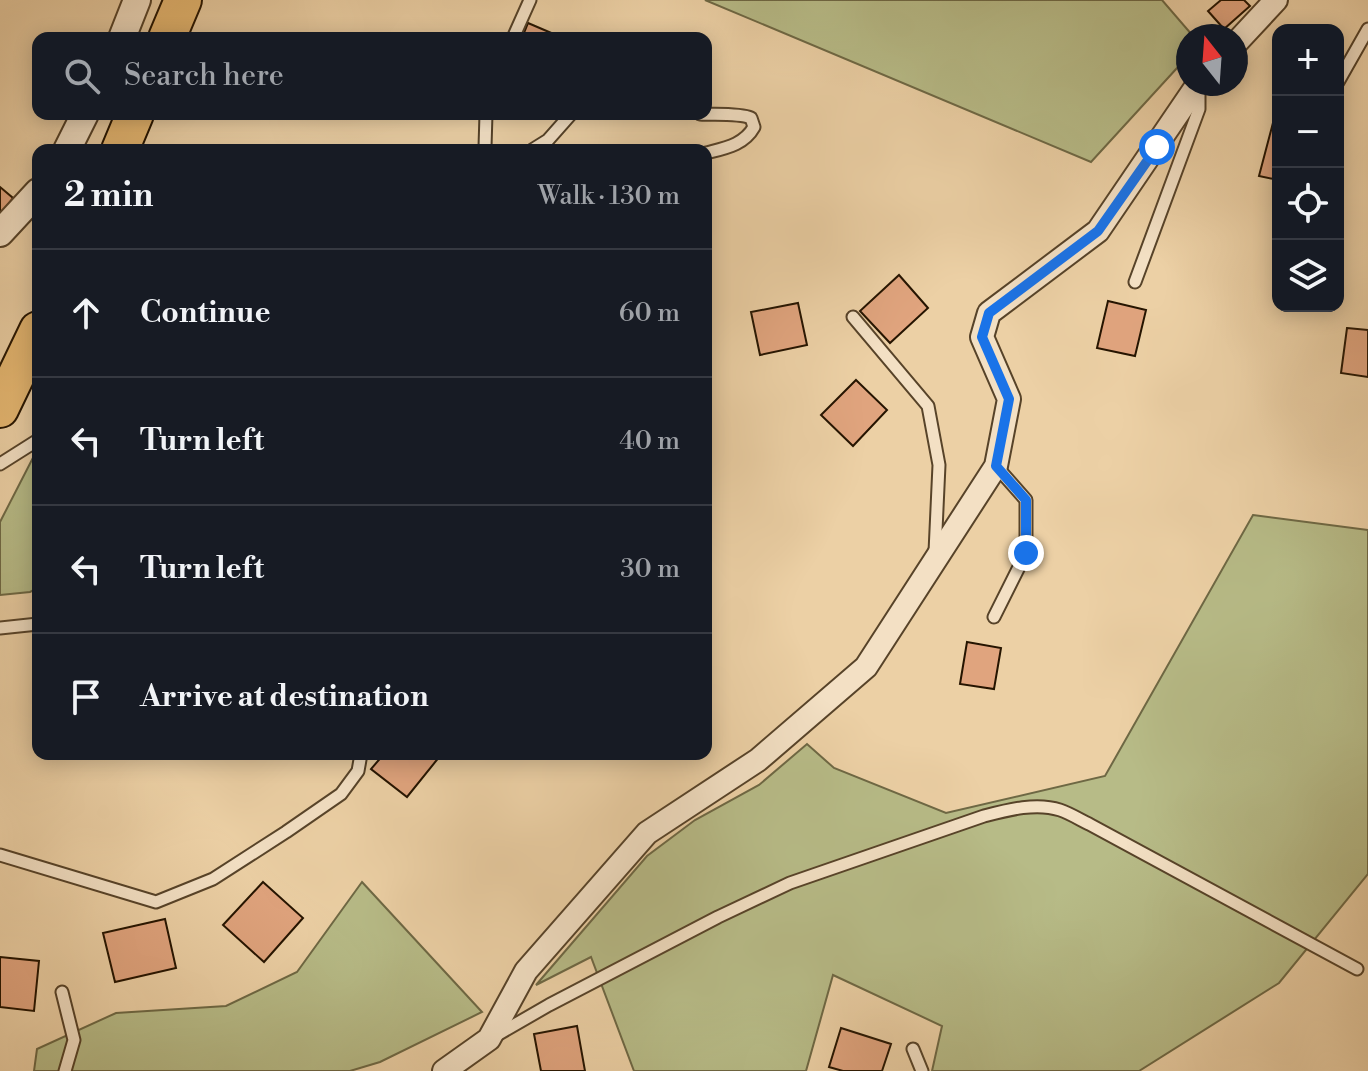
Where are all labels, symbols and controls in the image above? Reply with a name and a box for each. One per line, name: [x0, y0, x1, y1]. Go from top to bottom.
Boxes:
north arrow: [1176, 24, 1248, 96]
map controls: [1272, 24, 1344, 312]
button: +: [1272, 24, 1344, 96]
search box: [32, 32, 712, 120]
icon: search: [60, 54, 104, 98]
text: Search here: [124, 57, 284, 95]
button: −: [1272, 96, 1344, 168]
route start: [1139, 129, 1175, 165]
button: locate: [1272, 168, 1344, 240]
text: 2 min: [64, 175, 153, 217]
text: Walk · 130 m: [538, 180, 680, 212]
button: layers: [1272, 240, 1344, 312]
icon: ahead: [64, 291, 108, 335]
text: Continue: [140, 294, 271, 332]
text: 60 m: [619, 297, 680, 329]
icon: left: [64, 419, 108, 463]
text: Turn left: [140, 422, 264, 460]
text: 40 m: [619, 425, 680, 457]
route end: [1008, 535, 1044, 571]
icon: left: [64, 547, 108, 591]
text: Turn left: [140, 550, 264, 588]
text: 30 m: [620, 553, 680, 585]
icon: arrive: [64, 675, 108, 719]
text: Arrive at destination: [140, 678, 429, 716]

